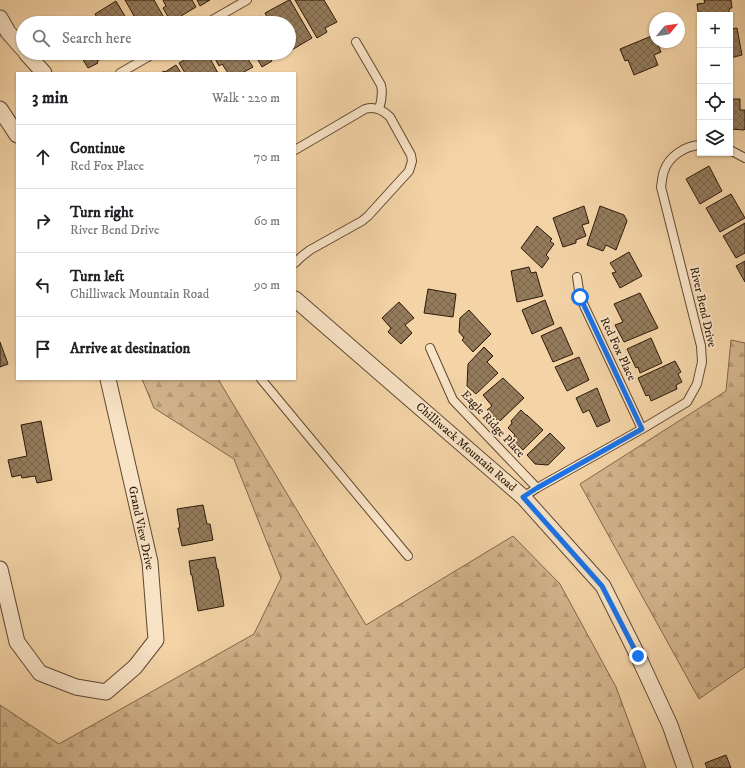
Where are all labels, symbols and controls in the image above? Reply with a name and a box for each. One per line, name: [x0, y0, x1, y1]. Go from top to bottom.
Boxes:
north arrow: [649, 12, 685, 48]
map controls: [697, 12, 733, 156]
button: +: [697, 12, 733, 48]
search box: [16, 16, 296, 60]
icon: search: [30, 27, 52, 49]
text: Search here: [62, 29, 131, 48]
button: −: [697, 48, 733, 84]
button: locate: [697, 84, 733, 120]
text: 3 min: [32, 87, 68, 109]
text: Walk · 220 m: [212, 90, 280, 106]
button: layers: [697, 120, 733, 156]
text: Continue: [70, 139, 125, 158]
icon: ahead: [32, 146, 54, 168]
text: 70 m: [254, 149, 280, 165]
text: Red Fox Place: [70, 158, 144, 174]
text: Turn right: [70, 203, 133, 222]
icon: right: [32, 210, 54, 232]
text: 60 m: [254, 213, 280, 229]
text: River Bend Drive: [70, 222, 159, 238]
street label: River Bend Drive: [686, 265, 720, 349]
text: Turn left: [70, 267, 124, 286]
icon: left: [32, 274, 54, 296]
text: 90 m: [254, 277, 280, 293]
text: Chilliwack Mountain Road: [70, 286, 209, 302]
route start: [571, 288, 589, 306]
street label: Red Fox Place: [597, 315, 639, 383]
icon: arrive: [32, 338, 54, 360]
text: Arrive at destination: [70, 339, 190, 358]
street label: Eagle Ridge Place: [458, 387, 528, 461]
street label: Chilliwack Mountain Road: [413, 399, 519, 495]
street label: Grand View Drive: [125, 485, 157, 571]
route end: [629, 647, 647, 665]

